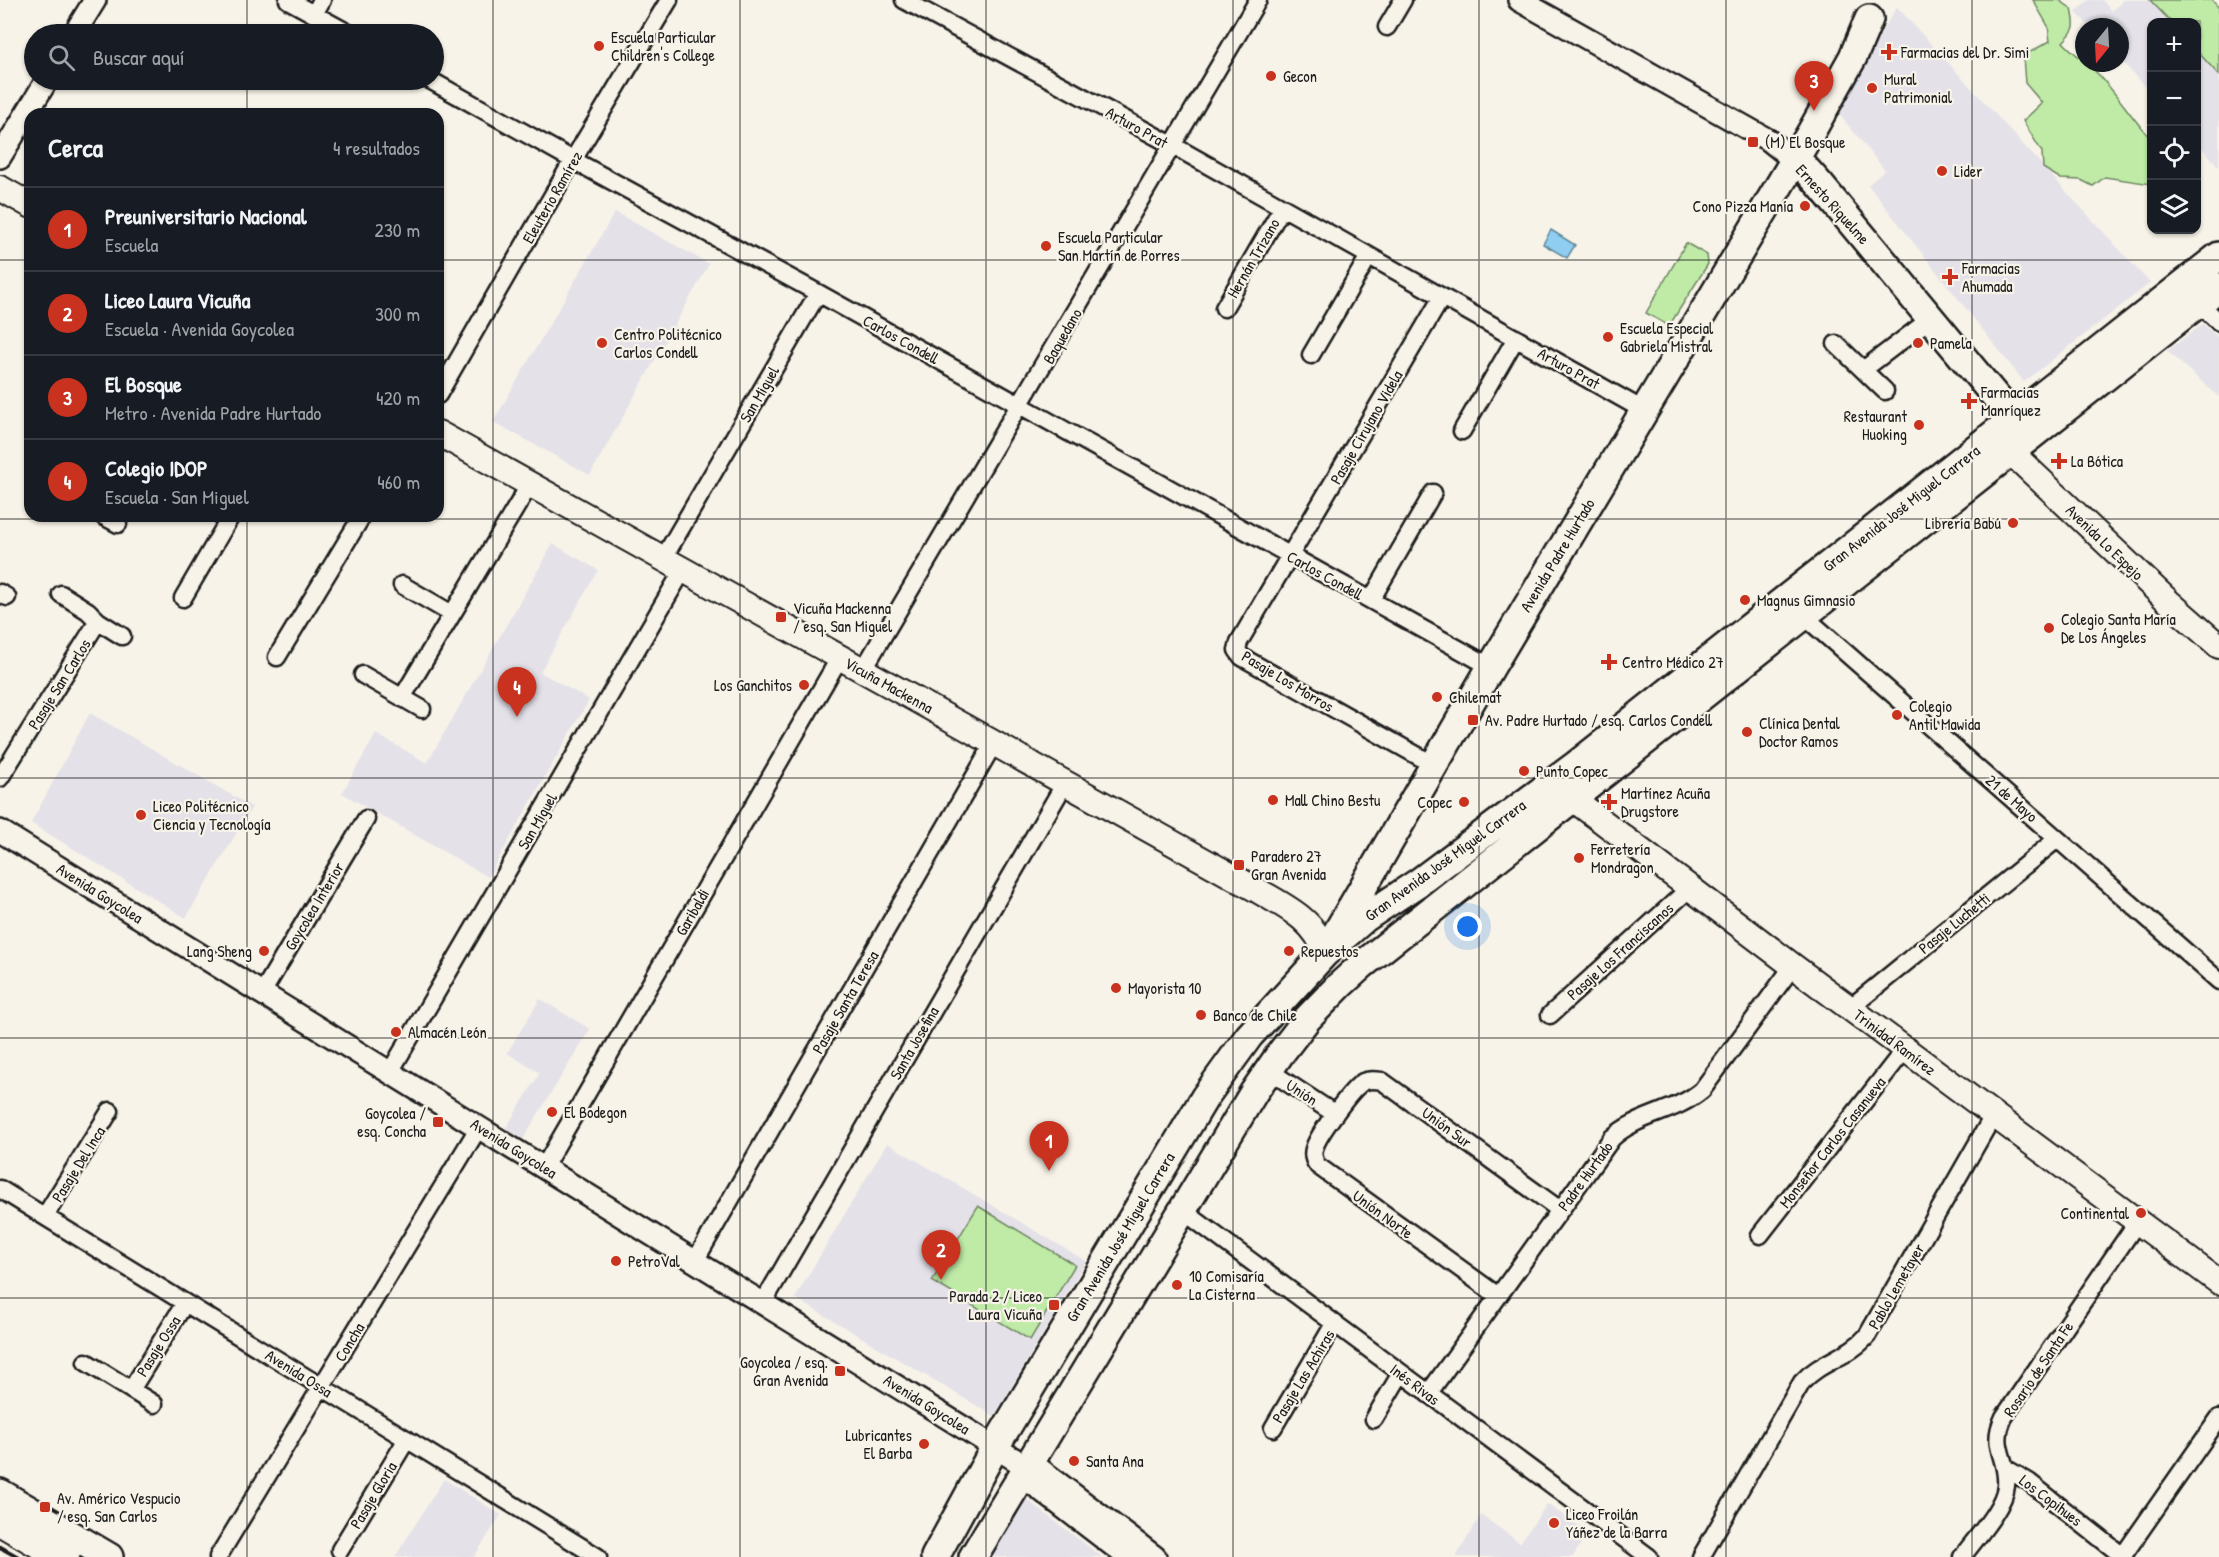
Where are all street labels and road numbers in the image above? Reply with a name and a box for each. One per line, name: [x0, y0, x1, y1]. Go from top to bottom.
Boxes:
street label: Arturo Prat: [1102, 101, 1172, 153]
street label: Eleuterio Ramírez: [517, 147, 587, 247]
street label: Ernesto Riquelme: [1791, 159, 1875, 249]
street label: Hernán Trizano: [1221, 214, 1285, 302]
street label: Baquedano: [1037, 304, 1087, 368]
street label: Carlos Condell: [859, 309, 943, 369]
street label: Arturo Prat: [1534, 342, 1604, 394]
street label: San Miguel: [734, 361, 784, 426]
street label: Pasaje Cirujano Videla: [1324, 366, 1408, 488]
street label: Gran Avenida José Miguel Carrera: [1818, 440, 1984, 576]
street label: Avenida Padre Hurtado: [1514, 494, 1600, 616]
street label: Avenida Lo Espejo: [2061, 499, 2149, 585]
street label: Carlos Condell: [1283, 545, 1367, 605]
street label: Pasaje San Carlos: [22, 635, 96, 733]
street label: Pasaje Los Morros: [1238, 645, 1338, 717]
street label: Vicuña Mackenna: [841, 652, 937, 718]
street label: 21 de Mayo: [1981, 769, 2043, 827]
street label: San Miguel: [512, 788, 562, 853]
street label: Gran Avenida José Miguel Carrera: [1360, 794, 1530, 926]
street label: Avenida Goycolea: [53, 858, 147, 928]
street label: Goycolea Interior: [279, 858, 349, 954]
street label: Garibaldi: [670, 885, 714, 939]
street label: Pasaje Luchetti: [1913, 887, 1995, 959]
street label: Pasaje Los Franciscanos: [1562, 897, 1678, 1005]
street label: Pasaje Santa Teresa: [807, 947, 883, 1057]
street label: Santa Josefina: [884, 1002, 944, 1084]
street label: Trinidad Ramírez: [1849, 1004, 1941, 1080]
street label: Monseñor Carlos Casanueva: [1774, 1072, 1890, 1212]
street label: Unión: [1282, 1074, 1322, 1110]
street label: Unión Sur: [1418, 1101, 1476, 1153]
street label: Avenida Goycolea: [467, 1113, 561, 1183]
street label: Pasaje Del Inca: [46, 1122, 110, 1206]
street label: Padre Hurtado: [1552, 1136, 1618, 1215]
street label: Gran Avenida José Miguel Carrera: [1061, 1148, 1179, 1326]
street label: Unión Norte: [1348, 1185, 1418, 1244]
street label: Pablo Lemetayer: [1863, 1239, 1929, 1333]
street label: Pasaje Ossa: [131, 1311, 185, 1381]
street label: Rosario de Santa Fe: [1998, 1316, 2078, 1421]
street label: Concha: [329, 1318, 369, 1366]
street label: Pasaje Las Achiras: [1266, 1325, 1340, 1427]
street label: Avenida Ossa: [261, 1344, 337, 1402]
street label: Inés Rivas: [1386, 1358, 1444, 1410]
street label: Avenida Goycolea: [880, 1369, 974, 1439]
street label: Pasaje Gloria: [344, 1457, 402, 1533]
street label: Los Copihues: [2015, 1469, 2087, 1531]

